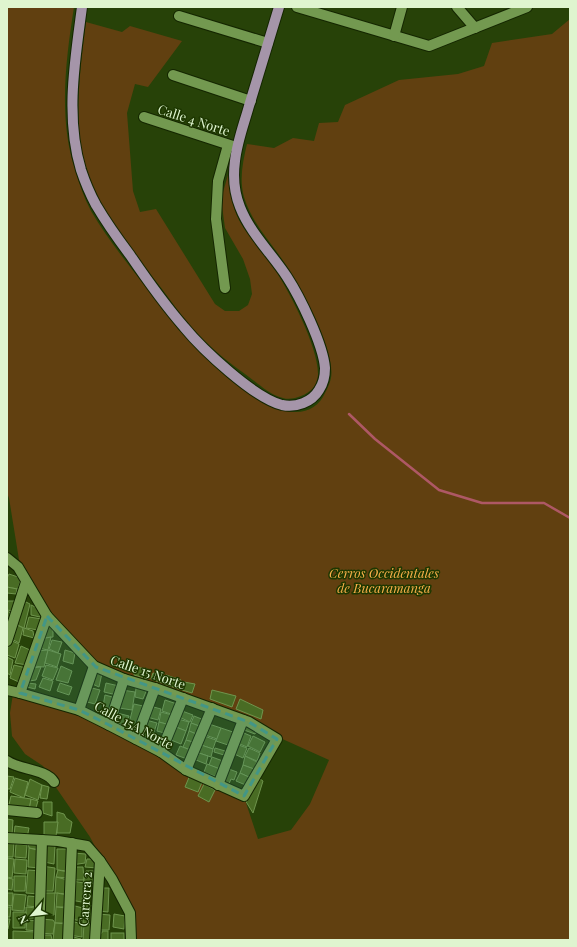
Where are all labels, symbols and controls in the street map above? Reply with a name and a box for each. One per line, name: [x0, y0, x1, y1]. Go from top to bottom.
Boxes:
street label: Calle 4 Norte: [156, 100, 233, 139]
park label: Cerros Occidentales de Bucaramanga: [329, 564, 439, 596]
street label: Calle 15 Norte: [108, 651, 189, 693]
street label: Calle 15A Norte: [92, 697, 177, 753]
street label: Carrera 2: [74, 871, 95, 927]
north arrow: [12, 895, 52, 935]
text: N: [14, 913, 31, 927]

